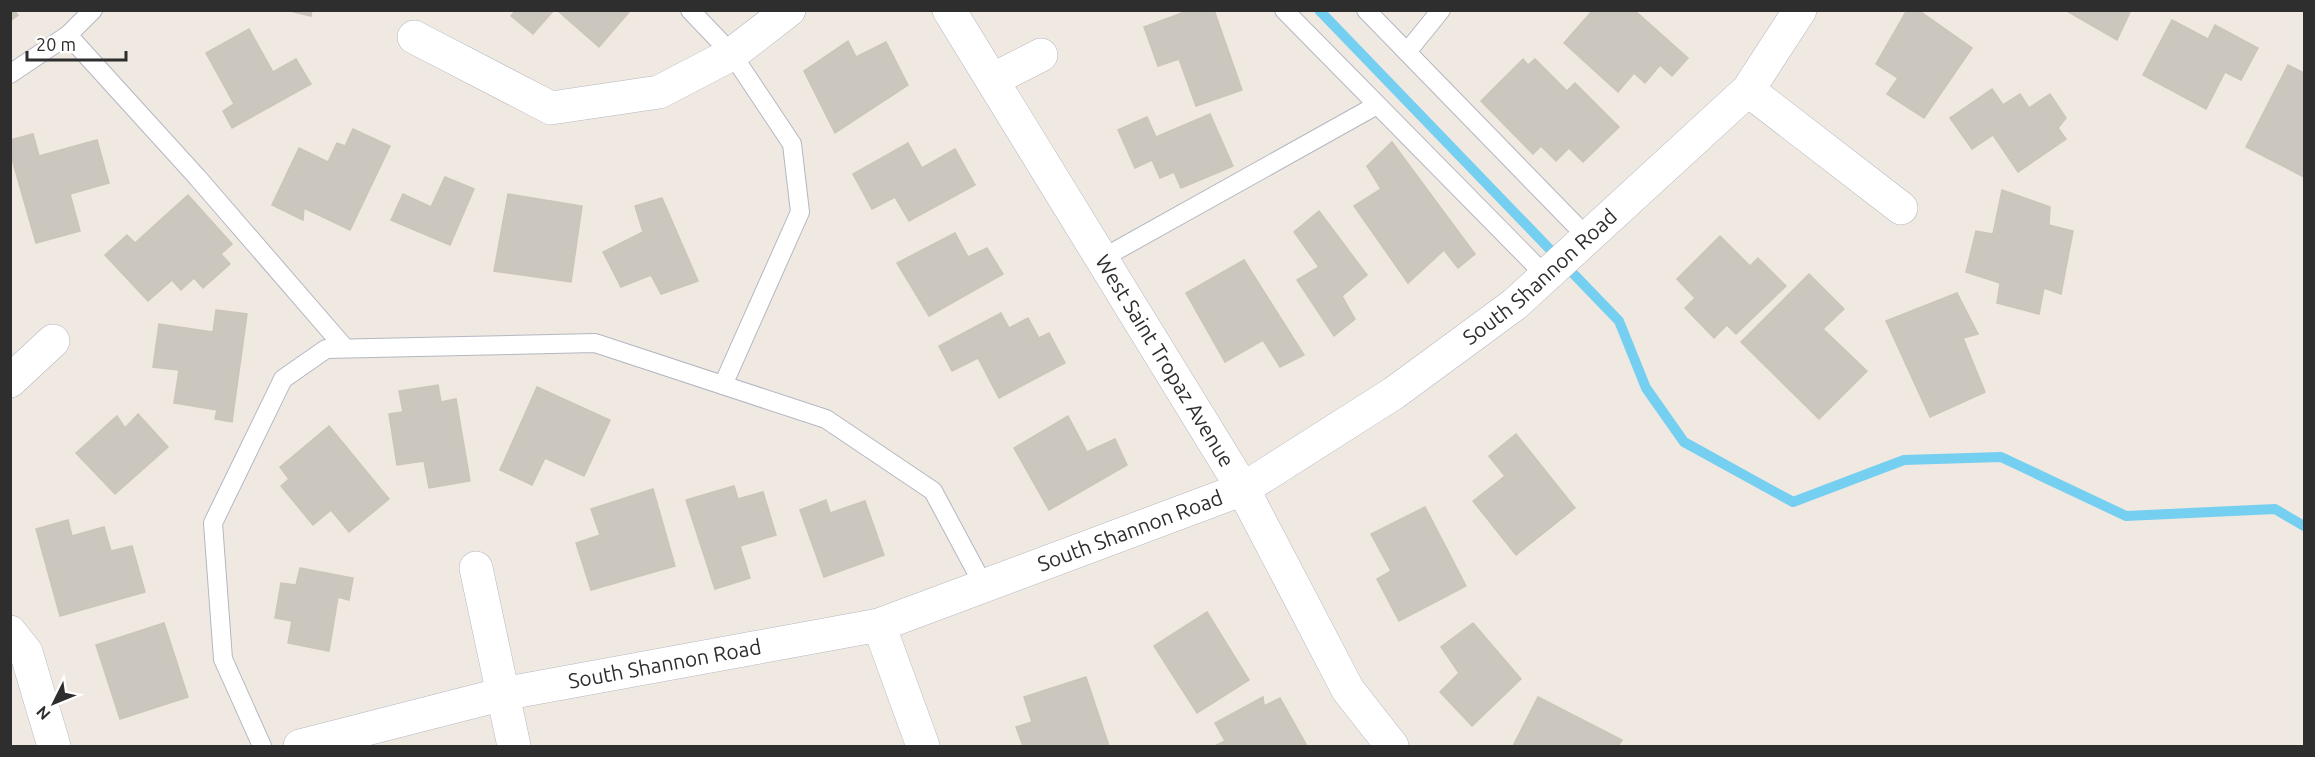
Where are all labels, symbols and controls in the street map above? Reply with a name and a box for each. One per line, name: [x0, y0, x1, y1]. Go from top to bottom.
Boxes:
scale bar: [27, 24, 126, 62]
text: 20 m: [36, 34, 76, 54]
street label: South Shannon Road: [1458, 204, 1621, 349]
street label: West Saint Tropaz Avenue: [1091, 250, 1240, 471]
street label: South Shannon Road: [1034, 485, 1226, 576]
street label: South Shannon Road: [566, 634, 763, 693]
north arrow: [24, 673, 84, 733]
text: N: [32, 703, 54, 724]

